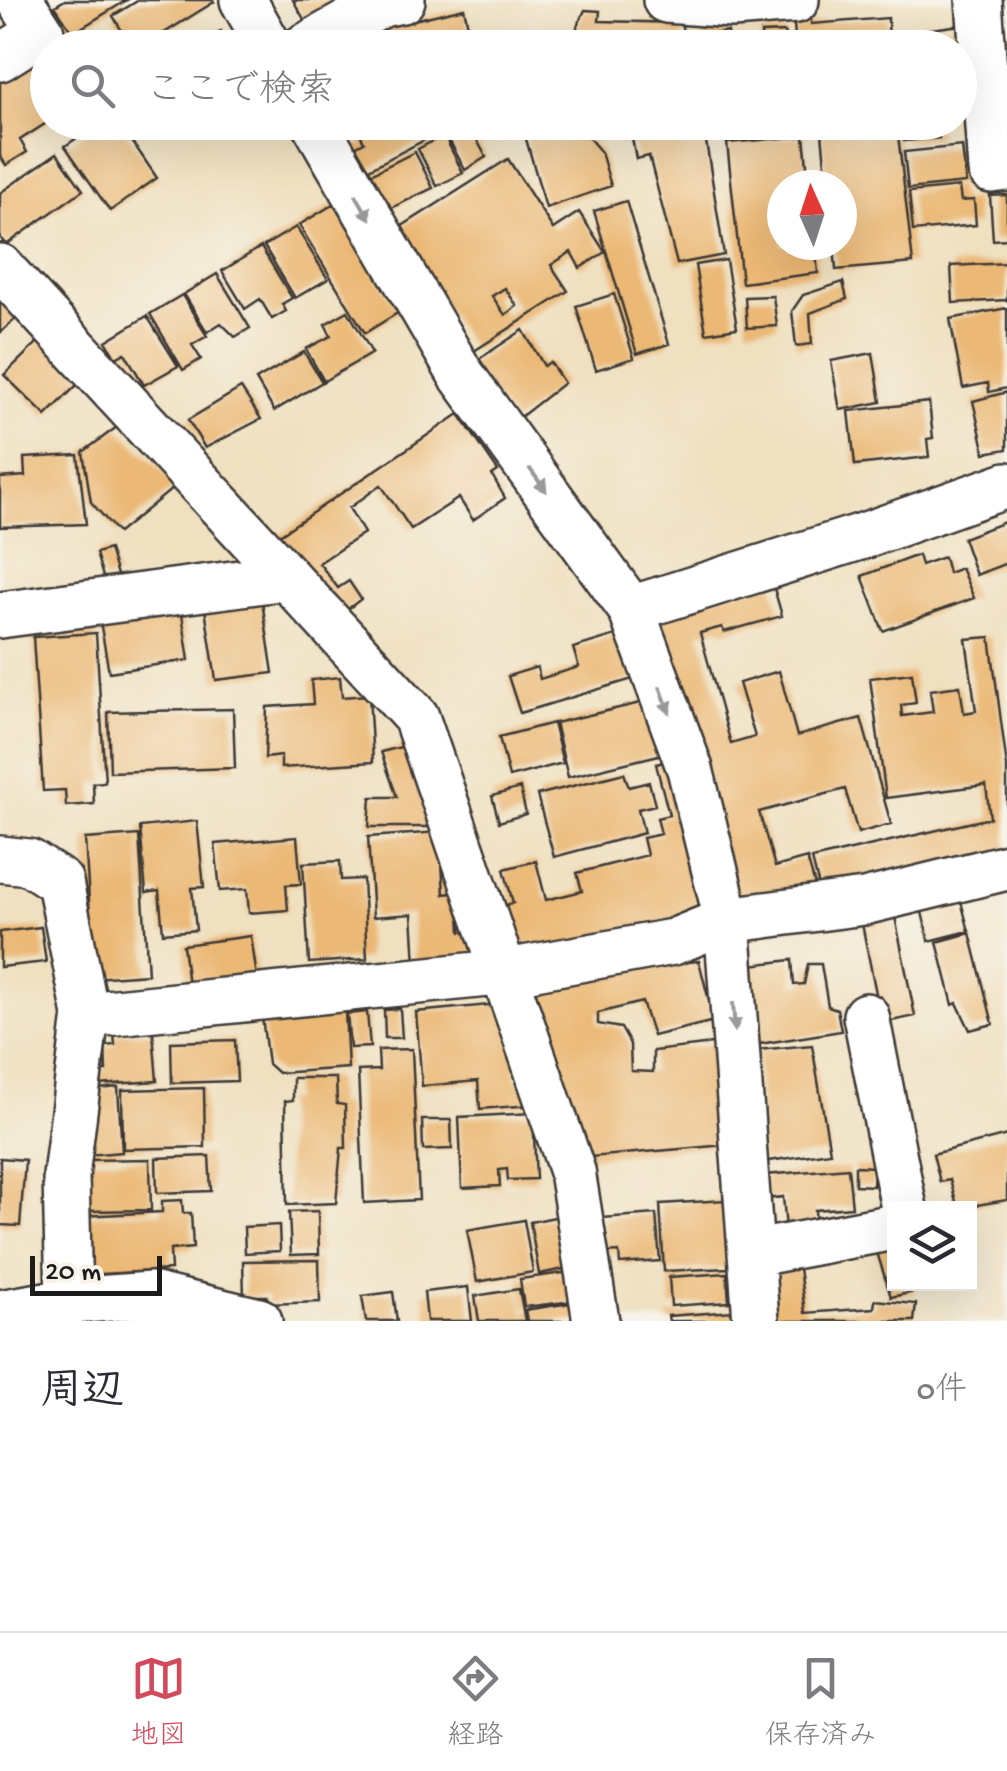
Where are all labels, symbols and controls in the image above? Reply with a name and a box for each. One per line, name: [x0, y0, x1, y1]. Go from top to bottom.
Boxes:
search box: [30, 30, 977, 140]
icon: search: [65, 58, 120, 113]
text: ここで検索: [145, 71, 335, 115]
north arrow: [767, 170, 857, 260]
one-way arrow: [354, 193, 371, 221]
one-way arrow: [528, 467, 547, 493]
one-way arrow: [658, 686, 673, 716]
one-way arrow: [726, 1002, 742, 1034]
map controls: [887, 1201, 977, 1291]
button: layers: [887, 1201, 977, 1291]
scale bar: [30, 1251, 162, 1296]
text: 20 m: [45, 1257, 101, 1290]
text: 周辺: [40, 1370, 124, 1419]
text: 0件: [917, 1373, 967, 1411]
tab: 地図: [130, 1651, 187, 1754]
tab: 経路: [447, 1651, 504, 1754]
tab: 保存済み: [764, 1651, 877, 1754]

